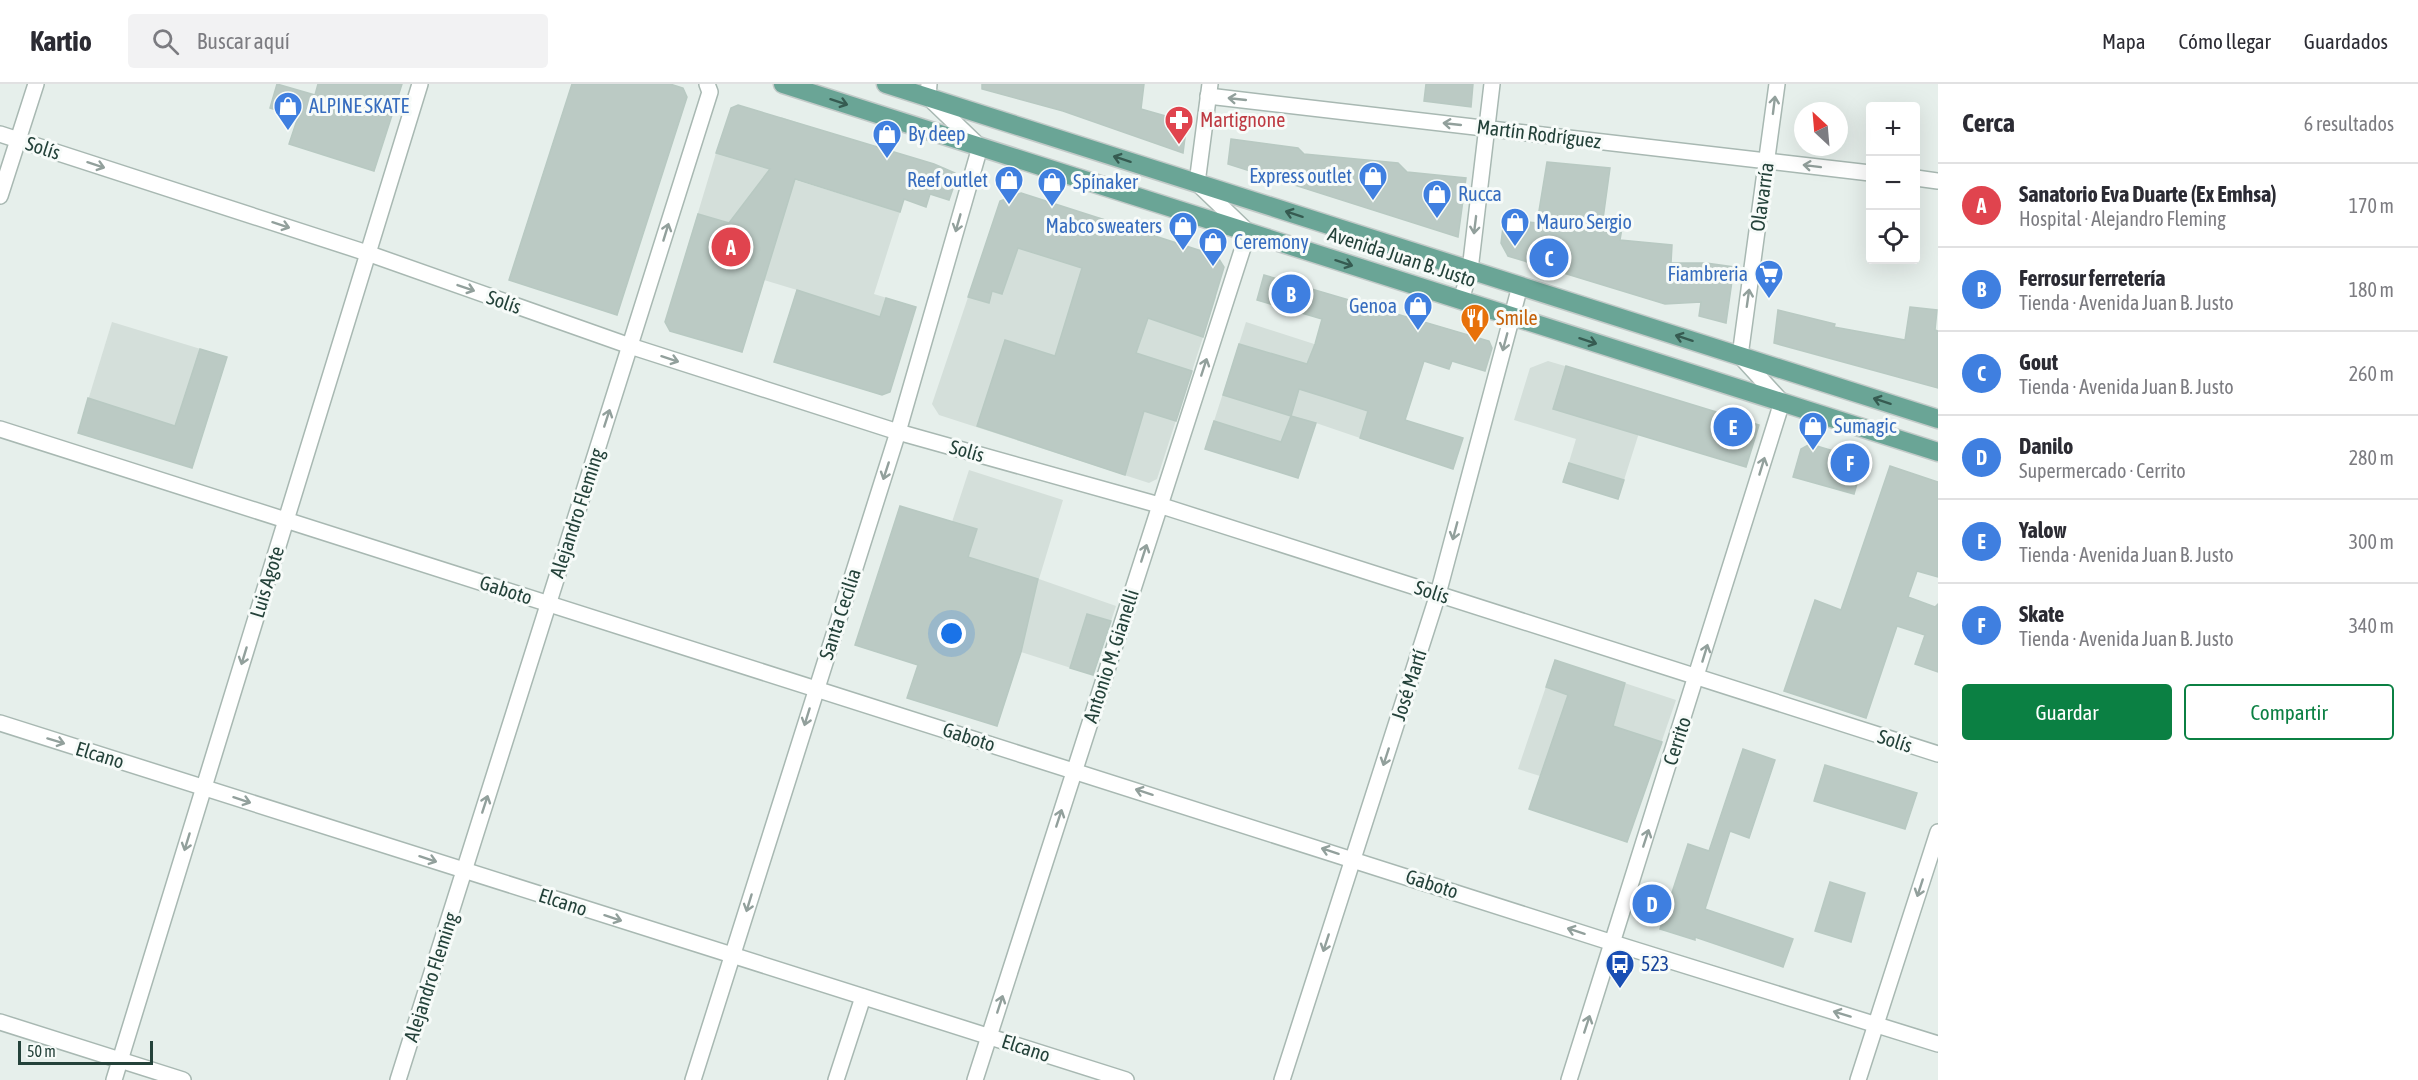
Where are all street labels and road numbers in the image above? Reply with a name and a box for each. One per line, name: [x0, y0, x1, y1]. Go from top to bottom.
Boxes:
street label: Martín Rodríguez: [1476, 114, 1603, 153]
street label: Solís: [23, 131, 63, 164]
street label: Olavarría: [1745, 161, 1778, 233]
street label: Avenida Juan B. Justo: [1325, 222, 1479, 291]
street label: Solís: [484, 285, 524, 318]
street label: Solís: [947, 435, 987, 466]
street label: Alejandro Fleming: [545, 445, 608, 580]
street label: Luis Agote: [245, 543, 288, 621]
street label: Santa Cecilia: [814, 565, 865, 662]
street label: Gaboto: [477, 570, 535, 609]
street label: Solís: [1412, 575, 1452, 608]
street label: Antonio M. Gianelli: [1078, 586, 1143, 726]
street label: José Martí: [1386, 646, 1431, 723]
street label: Cerrito: [1658, 714, 1695, 768]
street label: Gaboto: [940, 717, 998, 756]
street label: Solís: [1875, 724, 1915, 757]
street label: Elcano: [73, 736, 127, 773]
street label: Gaboto: [1403, 864, 1461, 903]
street label: Elcano: [536, 883, 590, 920]
street label: Alejandro Fleming: [399, 909, 462, 1044]
street label: Elcano: [999, 1029, 1053, 1066]

